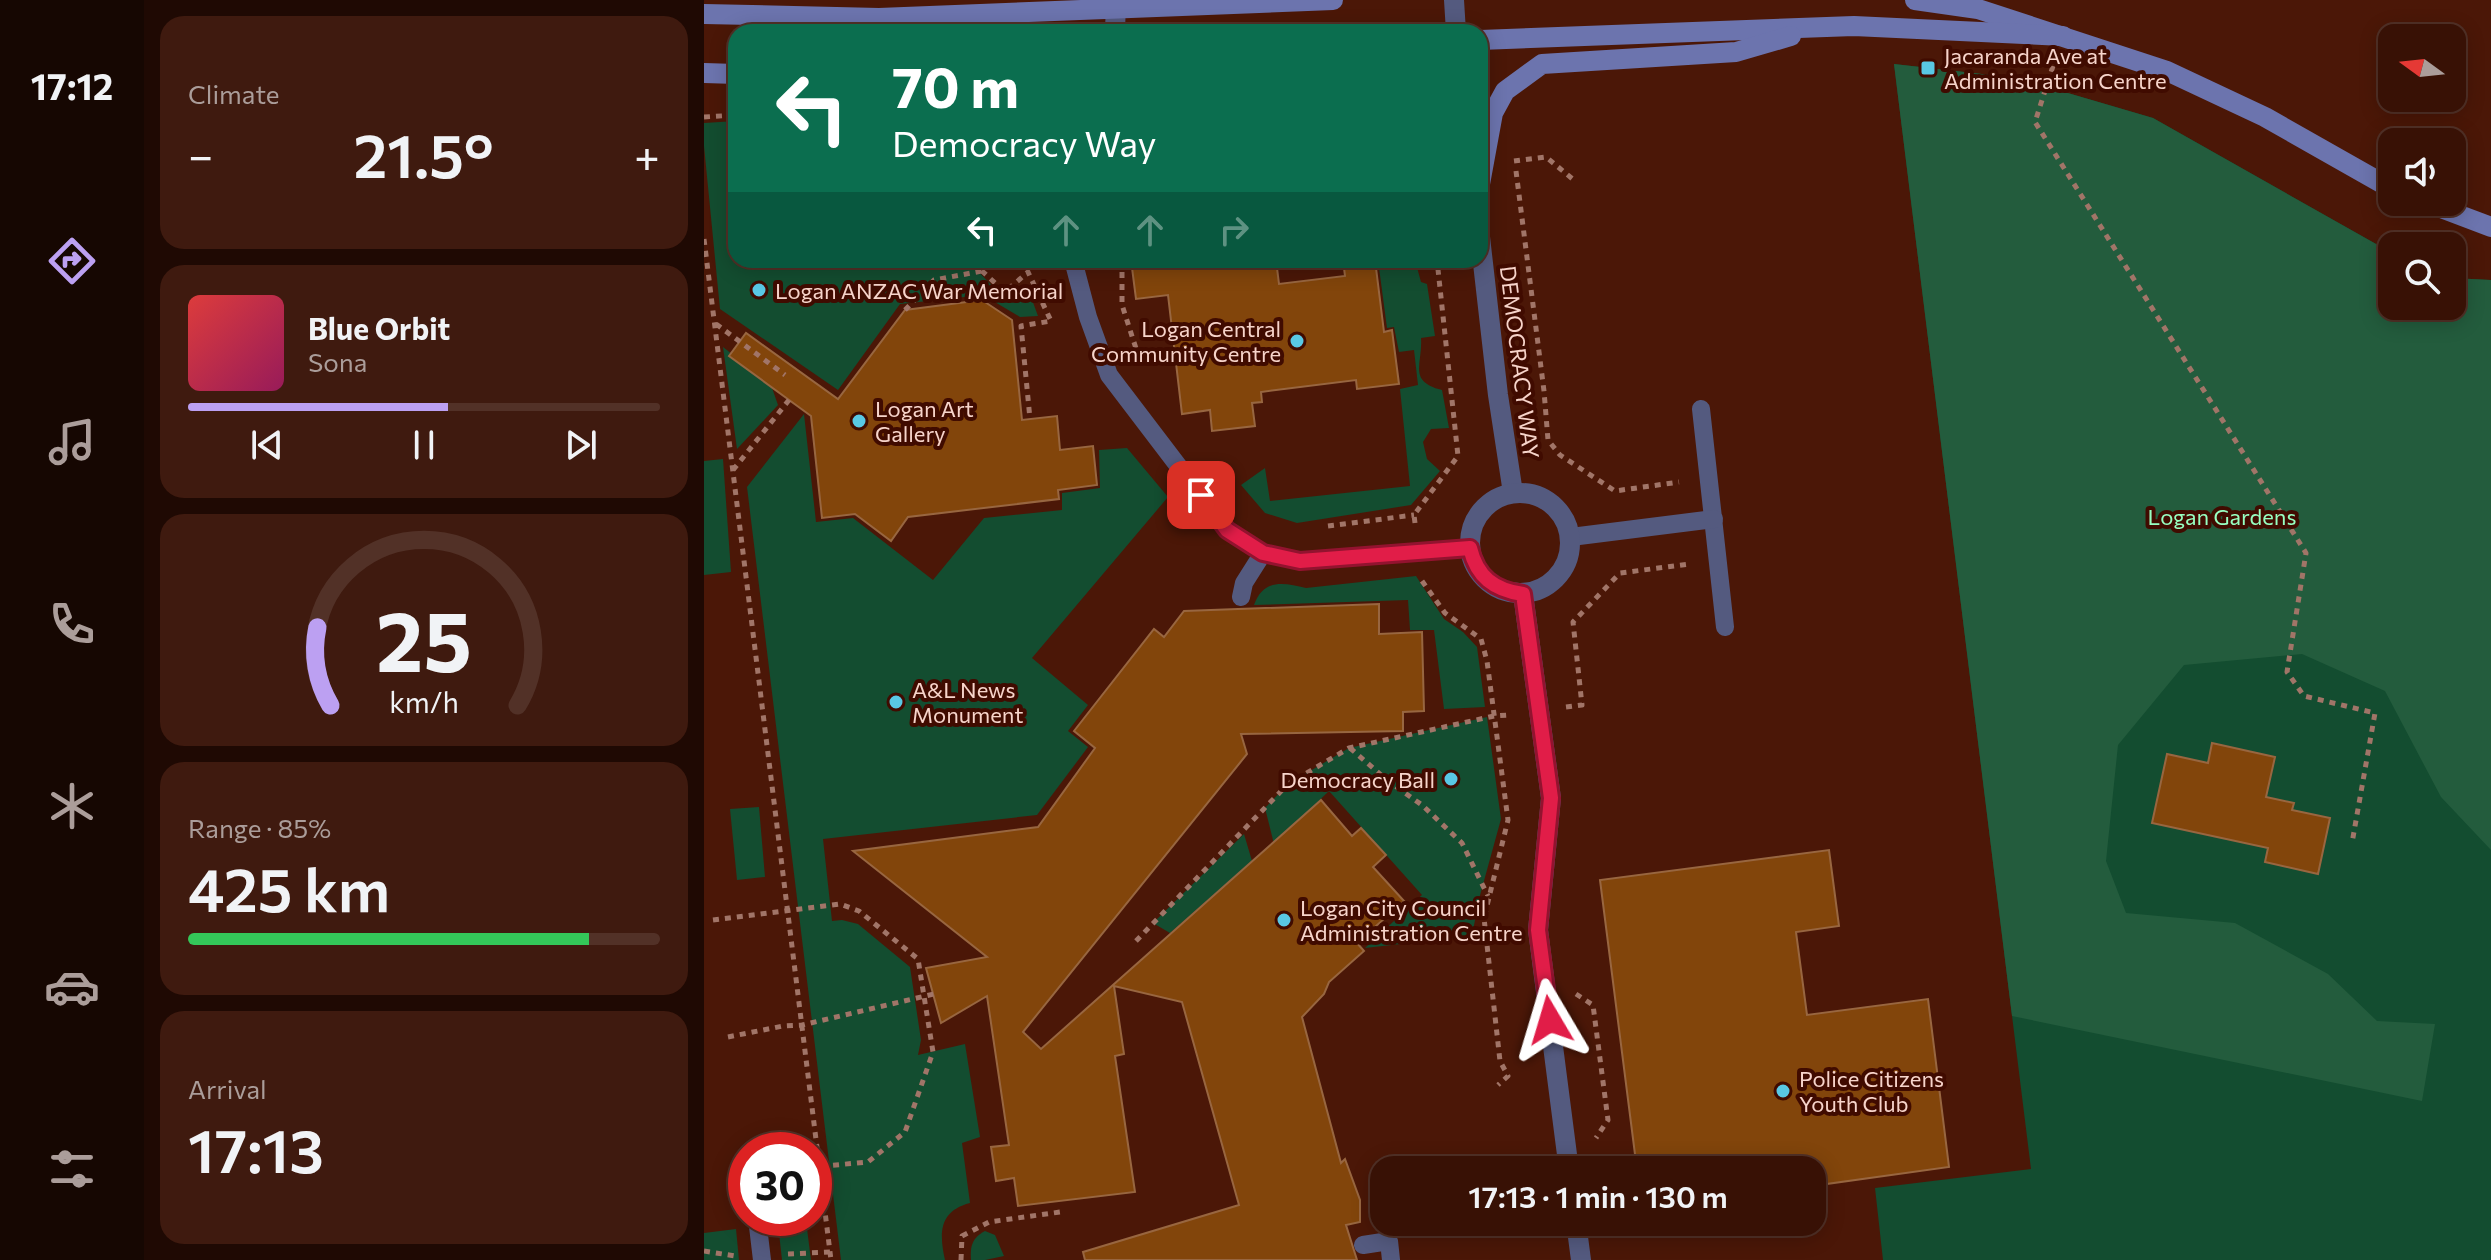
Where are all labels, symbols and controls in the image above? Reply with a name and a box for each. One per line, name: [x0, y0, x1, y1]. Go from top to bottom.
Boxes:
north arrow: [2378, 24, 2466, 112]
map controls: [2378, 24, 2466, 320]
place label: Jacaranda Ave at Administration Centre: [1944, 42, 2167, 94]
text: 70 m: [892, 51, 1019, 120]
icon: left: [760, 56, 864, 160]
marker: Jacaranda Ave at Administration Centre: [1919, 59, 1937, 77]
text: 17:12: [31, 63, 113, 107]
text: Climate: [188, 78, 280, 109]
text: 21.5°: [353, 117, 494, 190]
text: Democracy Way: [892, 120, 1156, 164]
text: −: [188, 127, 213, 181]
text: +: [634, 127, 660, 181]
button: sound: [2378, 128, 2466, 216]
icon: left: [960, 208, 1004, 252]
icon: ahead: [1044, 208, 1088, 252]
icon: ahead: [1128, 208, 1172, 252]
icon: right: [1212, 208, 1256, 252]
button: search: [2378, 232, 2466, 320]
icon: directions: [44, 233, 100, 289]
street label: DEMOCRACY WAY: [1495, 264, 1545, 460]
place label: Logan ANZAC War Memorial: [775, 277, 1063, 304]
marker: Logan ANZAC War Memorial: [750, 281, 768, 299]
text: Blue Orbit: [308, 309, 450, 346]
place label: Logan Central Community Centre: [1091, 315, 1281, 367]
marker: Logan Central Community Centre: [1288, 332, 1306, 350]
text: Sona: [308, 346, 367, 377]
place label: Logan Art Gallery: [875, 395, 974, 447]
marker: Logan Art Gallery: [850, 412, 868, 430]
icon: music: [44, 414, 100, 470]
icon: previous: [245, 423, 289, 467]
icon: pause: [402, 423, 446, 467]
icon: next: [559, 423, 603, 467]
pin: [1167, 461, 1235, 529]
icon: arrive: [1179, 473, 1223, 517]
park label: Logan Gardens: [2148, 503, 2296, 530]
text: 25: [376, 587, 472, 689]
icon: phone: [44, 596, 100, 652]
place label: A&L News Monument: [912, 676, 1023, 728]
text: km/h: [389, 684, 459, 719]
marker: A&L News Monument: [887, 693, 905, 711]
place label: Democracy Ball: [1281, 766, 1435, 793]
marker: Democracy Ball: [1442, 770, 1460, 788]
icon: climate: [44, 778, 100, 834]
text: Range · 85%: [188, 812, 331, 843]
text: 425 km: [188, 851, 390, 924]
place label: Logan City Council Administration Centre: [1300, 894, 1523, 946]
marker: Logan City Council Administration Centre: [1275, 911, 1293, 929]
icon: car: [44, 959, 100, 1015]
position arrow: [1508, 978, 1592, 1062]
place label: Police Citizens Youth Club: [1799, 1065, 1944, 1117]
text: Arrival: [188, 1073, 267, 1104]
marker: Police Citizens Youth Club: [1774, 1082, 1792, 1100]
text: 17:13: [188, 1112, 324, 1185]
speed limit sign: 30: [728, 1132, 832, 1236]
icon: filters: [44, 1141, 100, 1197]
text: 17:13 · 1 min · 130 m: [1468, 1177, 1728, 1214]

